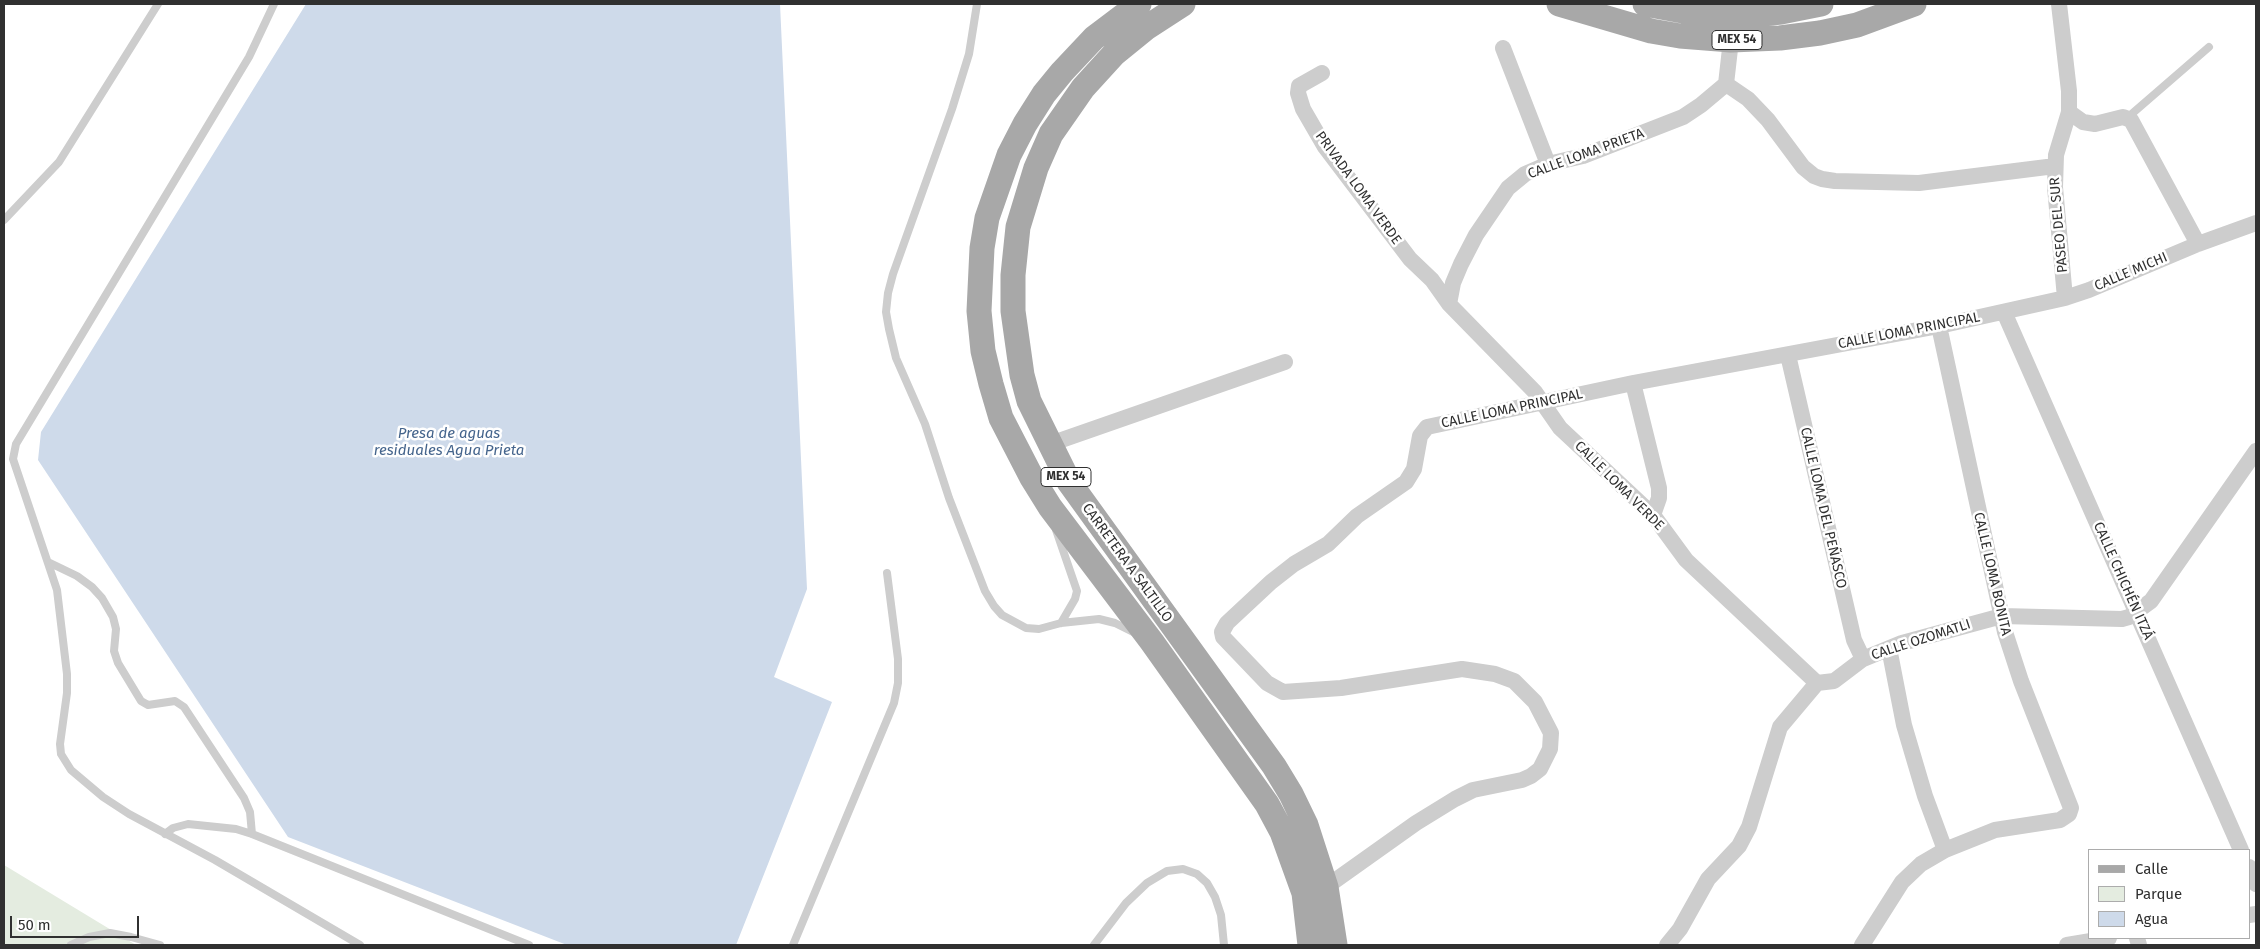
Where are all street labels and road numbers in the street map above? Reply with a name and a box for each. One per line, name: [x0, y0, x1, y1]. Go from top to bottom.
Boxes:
road number: MEX 54: [1712, 30, 1762, 50]
street label: CALLE LOMA PRIETA: [1526, 125, 1646, 183]
street label: PRIVADA LOMA VERDE: [1311, 128, 1405, 248]
street label: PASEO DEL SUR: [2046, 176, 2072, 274]
street label: CALLE MICHI: [2092, 249, 2170, 295]
street label: CALLE LOMA PRINCIPAL: [1837, 309, 1981, 353]
street label: CALLE LOMA PRINCIPAL: [1440, 386, 1584, 432]
street label: CALLE LOMA DEL PEÑASCO: [1796, 426, 1850, 590]
street label: CALLE LOMA VERDE: [1571, 438, 1667, 534]
road number: MEX 54: [1041, 468, 1091, 487]
street label: CARRETERA A SALTILLO: [1078, 500, 1176, 626]
street label: CALLE LOMA BONITA: [1970, 511, 2014, 637]
street label: CALLE CHICHÉN ITZÁ: [2089, 520, 2157, 642]
street label: CALLE OZOMATLI: [1869, 616, 1973, 664]

